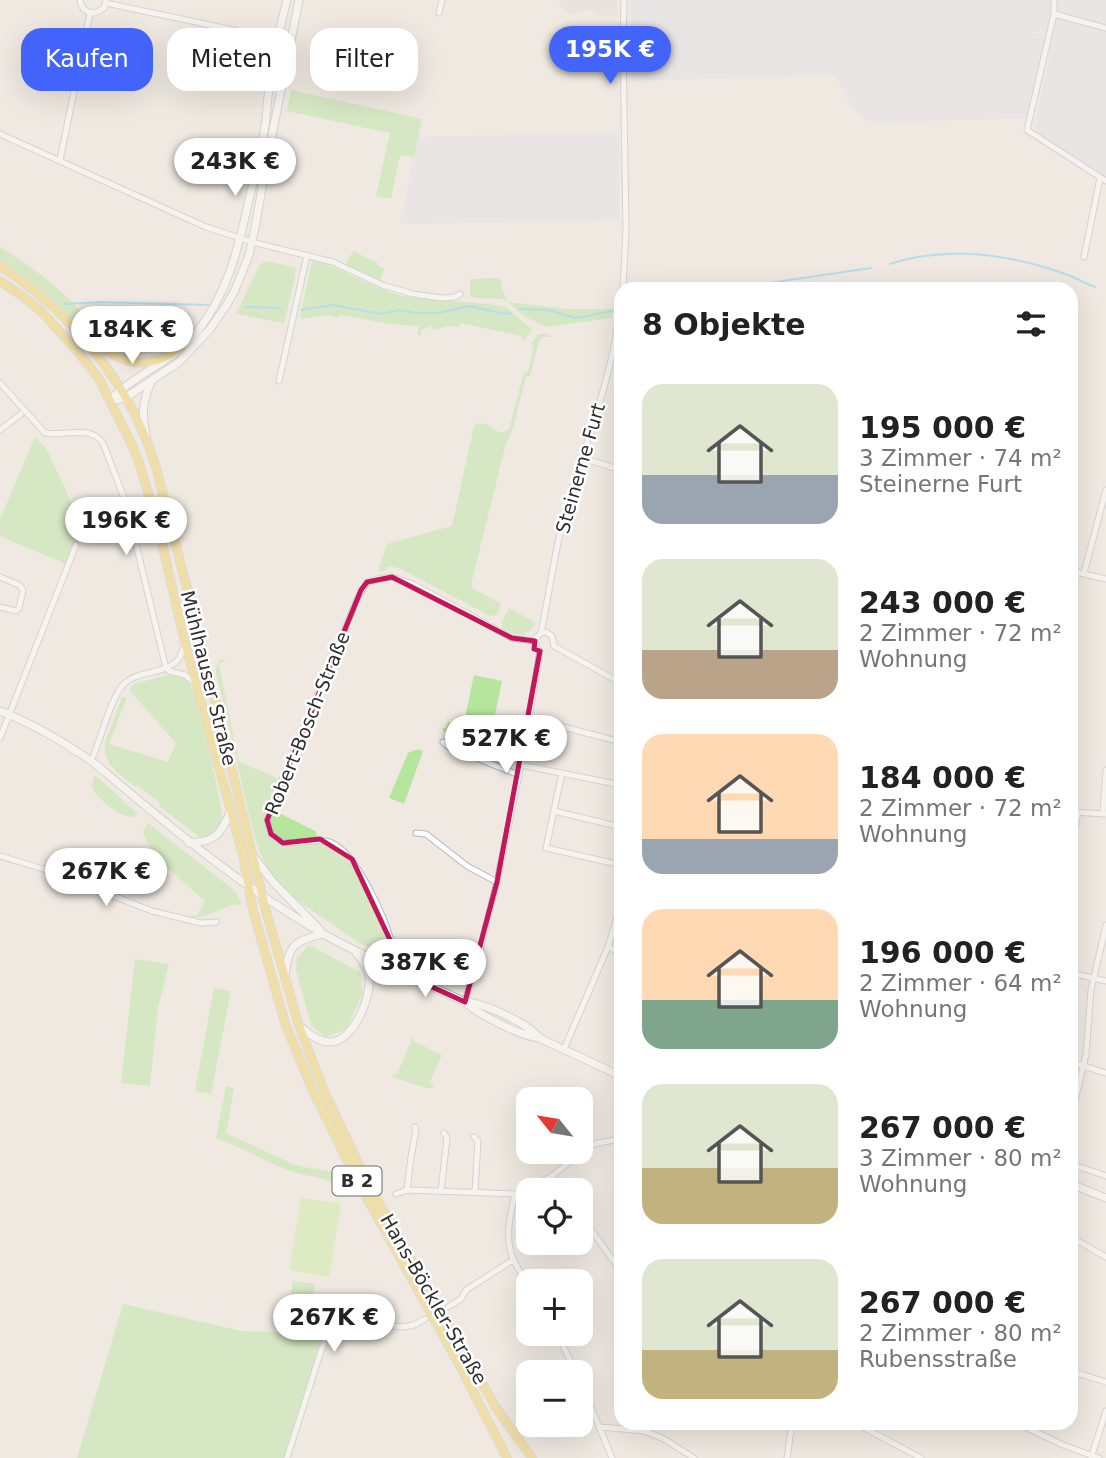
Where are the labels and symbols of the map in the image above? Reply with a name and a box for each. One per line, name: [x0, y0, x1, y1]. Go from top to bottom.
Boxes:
pin: 195K €: [553, 27, 667, 86]
pin: 243K €: [178, 138, 292, 198]
pin: 184K €: [75, 306, 189, 366]
street label: Steinerne Furt: [551, 400, 609, 536]
pin: 196K €: [69, 498, 183, 557]
street label: Mühlhauser Straße: [177, 588, 241, 768]
street label: Robert-Bosch-Straße: [260, 628, 354, 818]
pin: 527K €: [449, 716, 563, 775]
pin: 267K €: [49, 848, 163, 908]
pin: 387K €: [368, 940, 482, 999]
north arrow: [516, 1087, 593, 1164]
road number: B 2: [332, 1166, 382, 1196]
street label: Hans-Böckler-Straße: [376, 1210, 492, 1388]
pin: 267K €: [277, 1294, 391, 1354]

